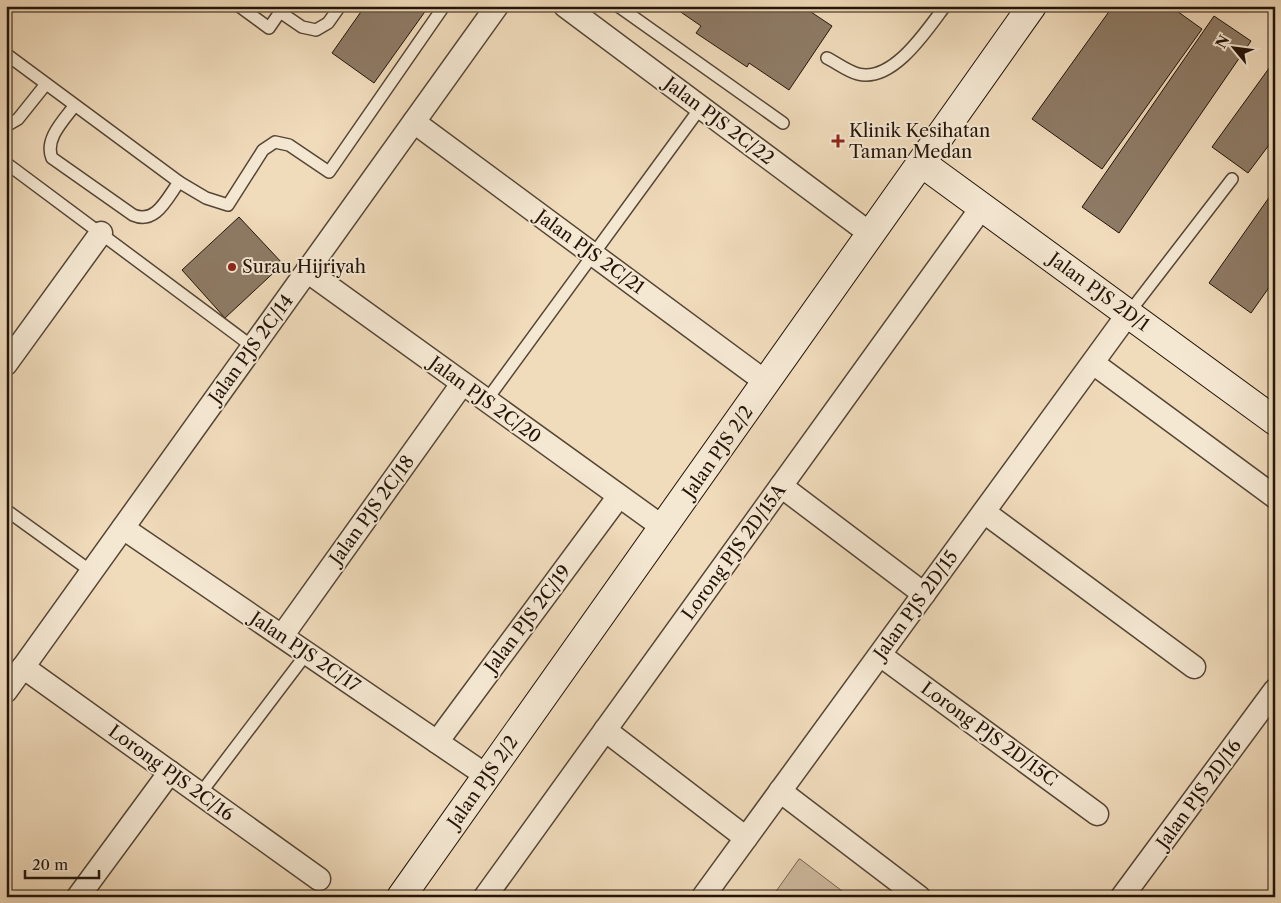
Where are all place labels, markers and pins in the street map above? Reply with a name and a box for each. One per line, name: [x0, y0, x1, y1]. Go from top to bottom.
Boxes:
place label: Klinik Kesihatan Taman Medan: [849, 120, 990, 163]
marker: Klinik Kesihatan Taman Medan: [831, 134, 845, 148]
place label: Surau Hijriyah: [242, 256, 366, 278]
marker: Surau Hijriyah: [226, 261, 238, 273]

